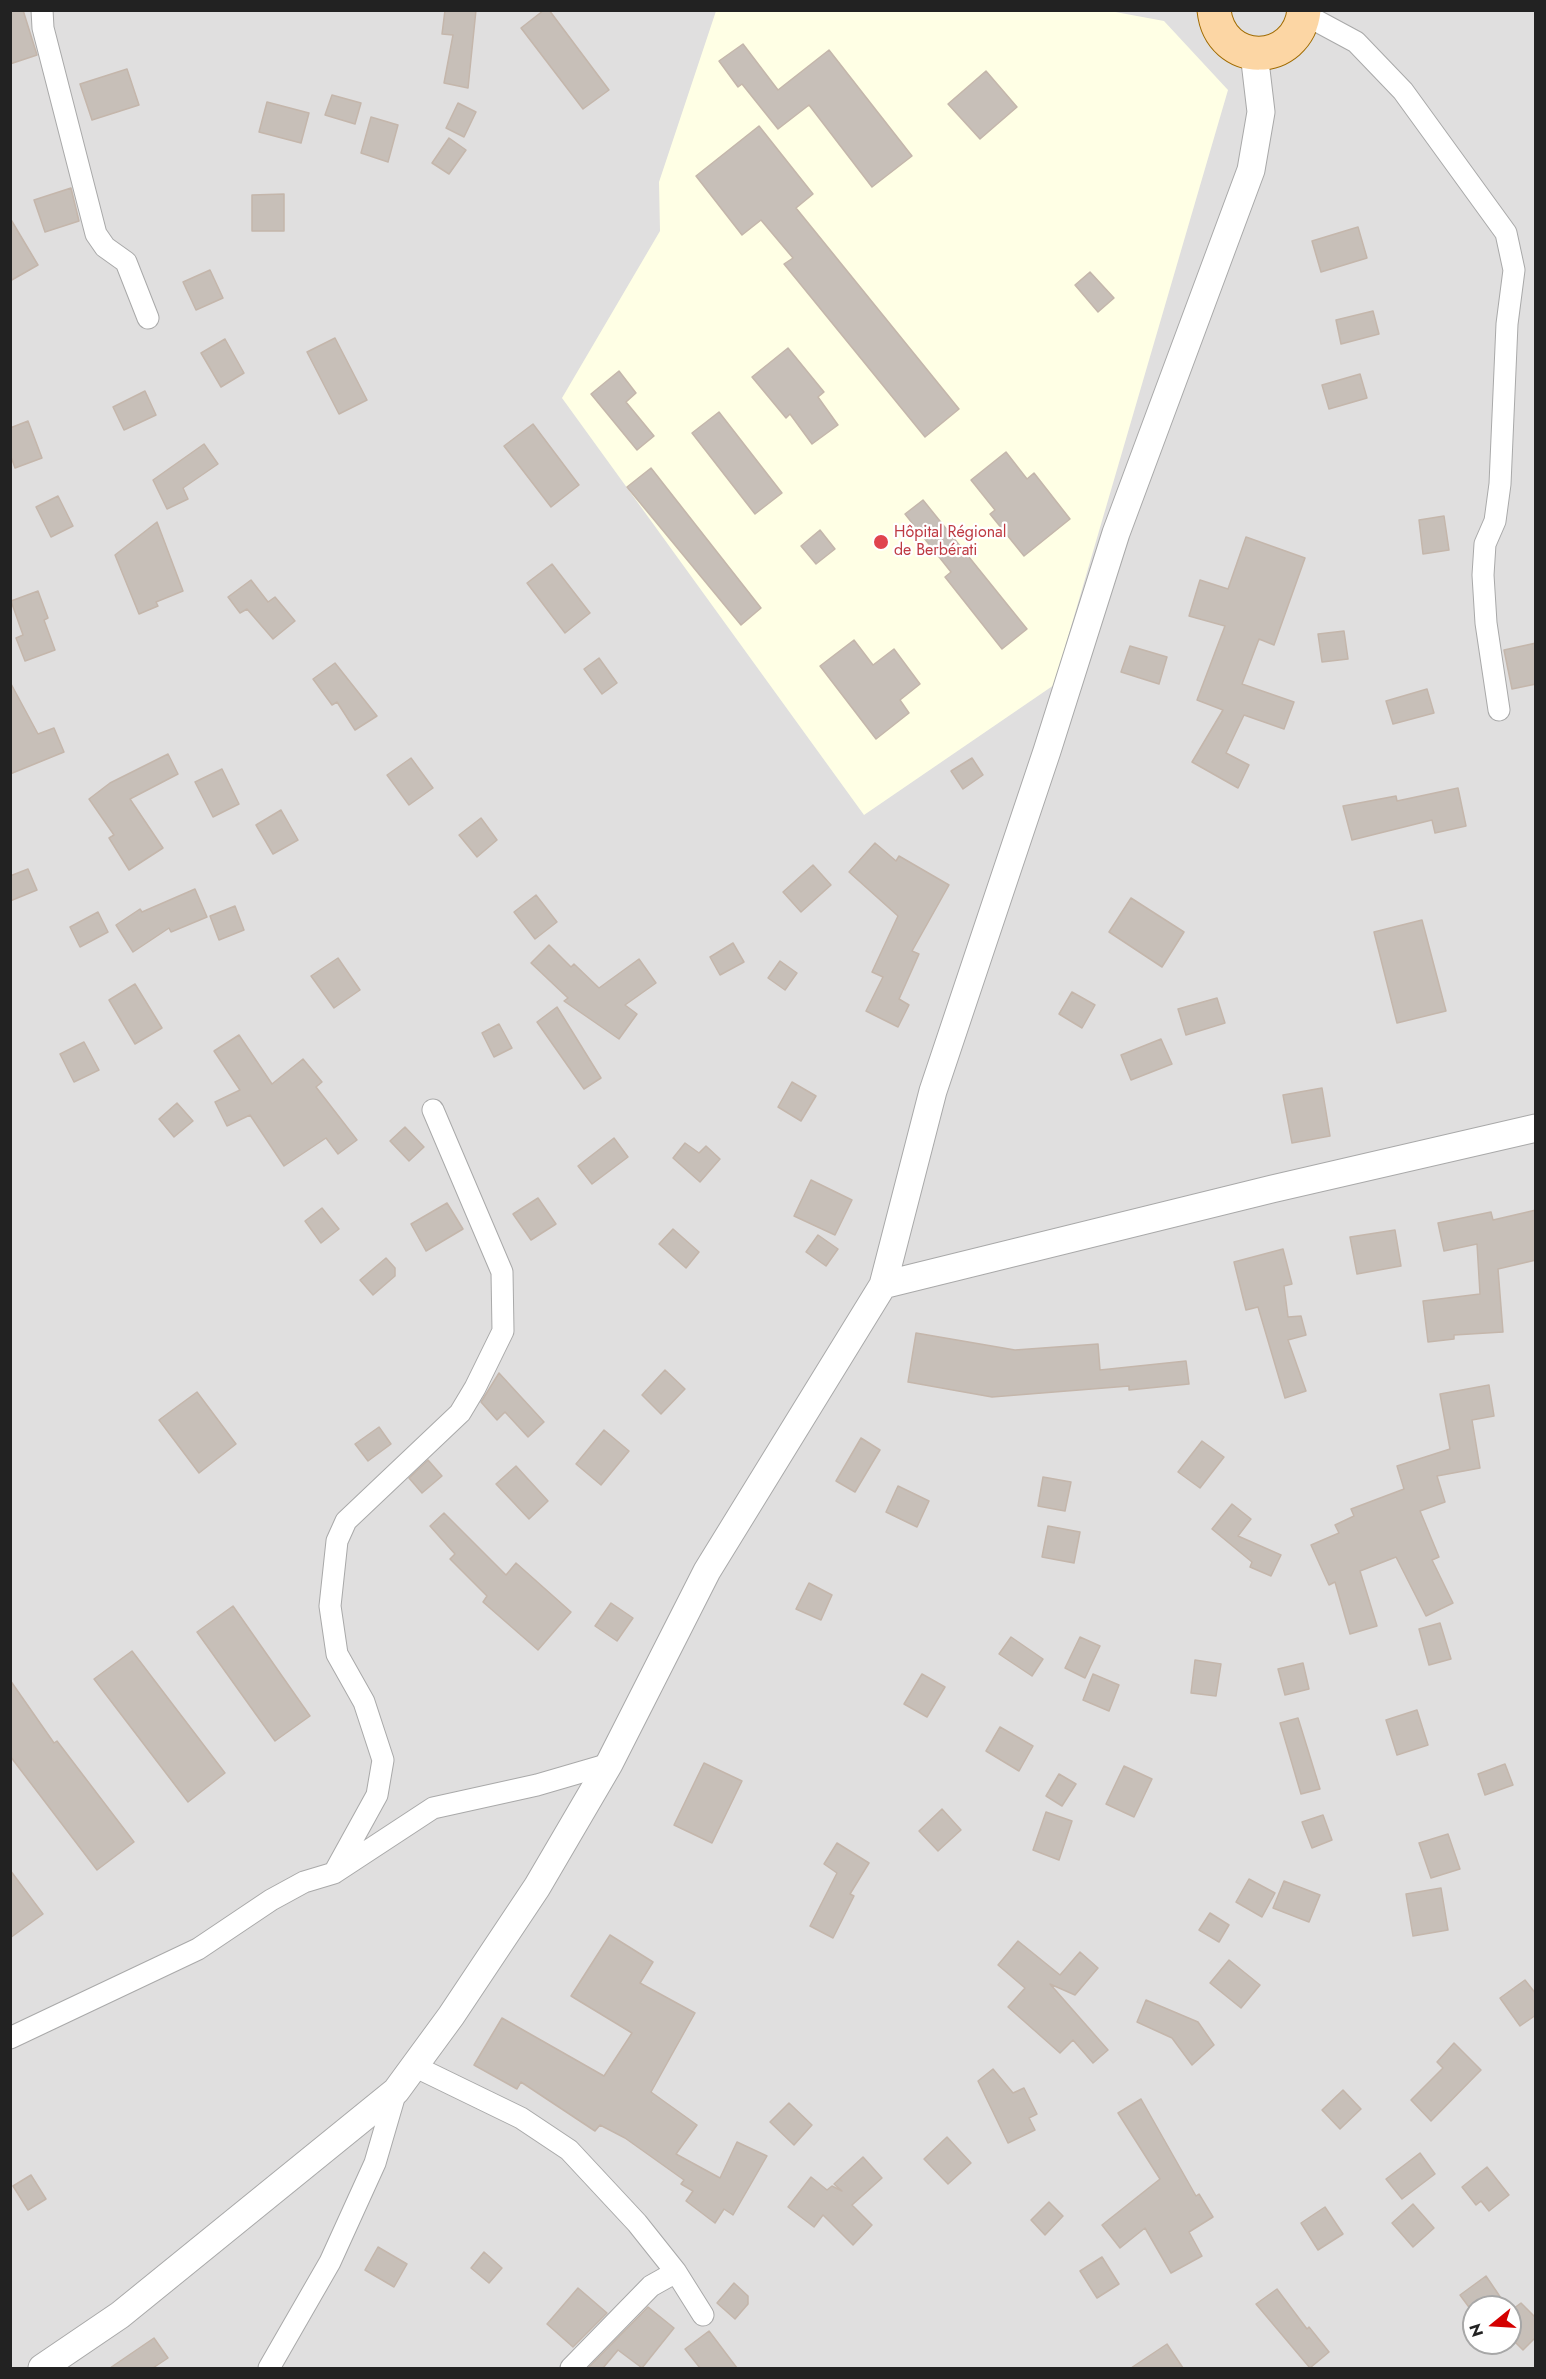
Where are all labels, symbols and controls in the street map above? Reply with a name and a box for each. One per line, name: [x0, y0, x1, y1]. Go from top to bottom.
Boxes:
place label: Hôpital Régional de Berbérati: [894, 523, 1006, 561]
marker: Hôpital Régional de Berbérati: [872, 533, 890, 551]
north arrow: [1462, 2295, 1522, 2355]
text: N: [1463, 2320, 1489, 2340]

